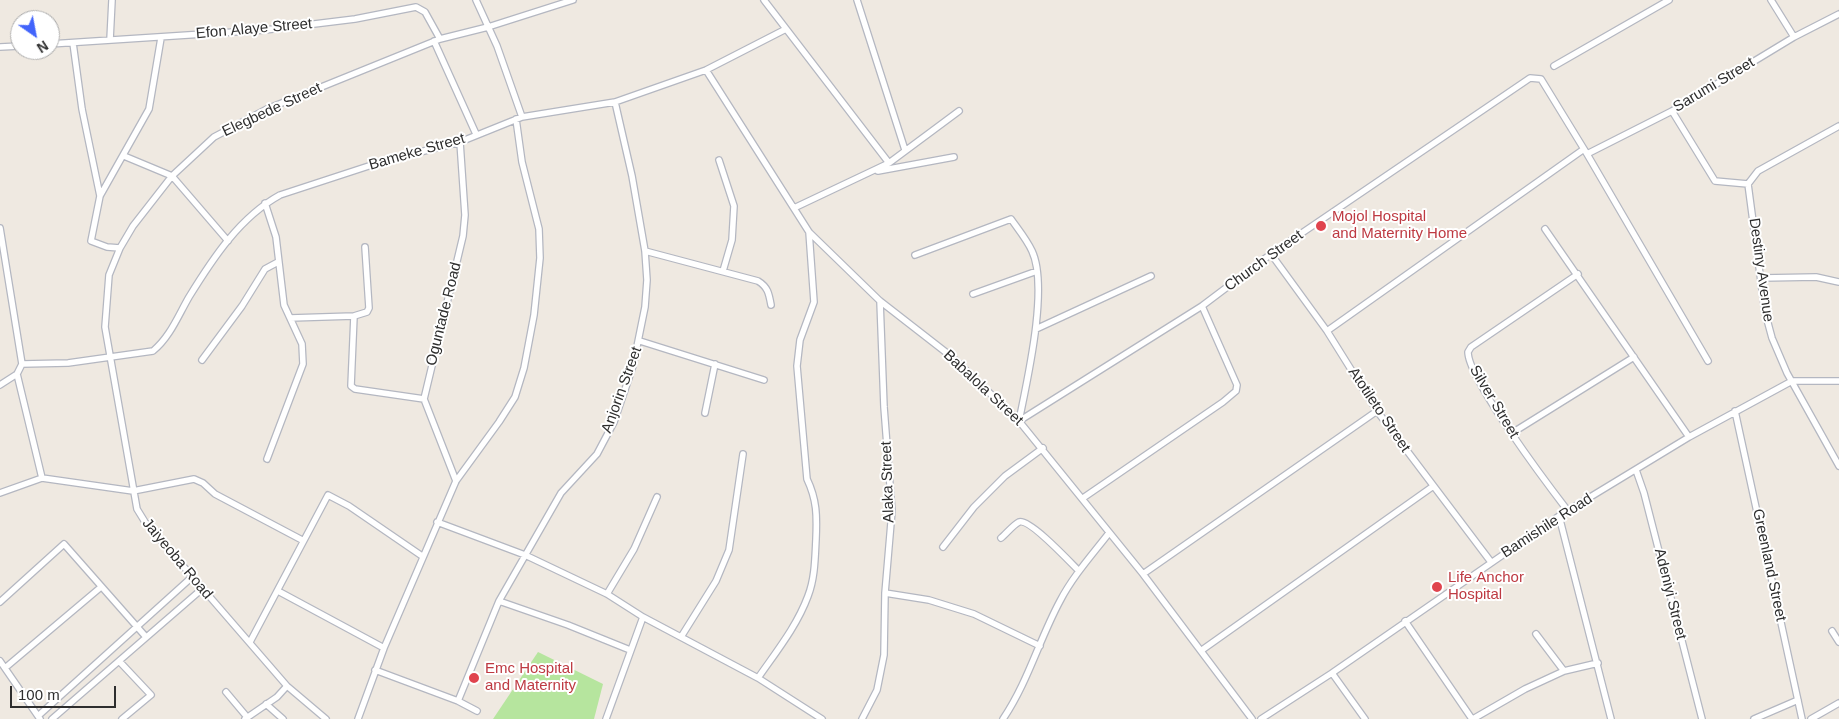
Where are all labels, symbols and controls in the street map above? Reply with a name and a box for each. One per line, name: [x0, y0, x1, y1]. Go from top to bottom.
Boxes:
north arrow: [10, 10, 60, 60]
street label: Efon Alaye Street: [195, 15, 313, 43]
text: N: [34, 37, 51, 56]
street label: Sarumi Street: [1670, 54, 1758, 116]
street label: Elegbede Street: [219, 79, 325, 141]
street label: Bameke Street: [367, 130, 467, 174]
place label: Mojol Hospital and Maternity Home: [1332, 208, 1467, 243]
street label: Destiny Avenue: [1745, 217, 1777, 323]
marker: Mojol Hospital and Maternity Home: [1314, 219, 1328, 233]
street label: Church Street: [1221, 227, 1307, 295]
street label: Oguntade Road: [422, 260, 466, 368]
street label: Anjorin Street: [598, 344, 646, 436]
street label: Babalola Street: [939, 346, 1027, 430]
street label: Silver Street: [1465, 362, 1523, 442]
street label: Atotileto Street: [1344, 364, 1414, 456]
street label: Alaka Street: [878, 441, 898, 523]
street label: Bamishile Road: [1498, 490, 1596, 562]
street label: Greenland Street: [1748, 507, 1790, 623]
street label: Jaiyeoba Road: [138, 515, 216, 603]
street label: Adeniyi Street: [1650, 547, 1690, 641]
place label: Life Anchor Hospital: [1448, 569, 1524, 604]
marker: Life Anchor Hospital: [1430, 580, 1444, 594]
place label: Emc Hospital and Maternity: [485, 660, 576, 695]
marker: Emc Hospital and Maternity: [467, 671, 481, 685]
scale bar: [12, 676, 119, 708]
text: 100 m: [18, 686, 60, 703]

